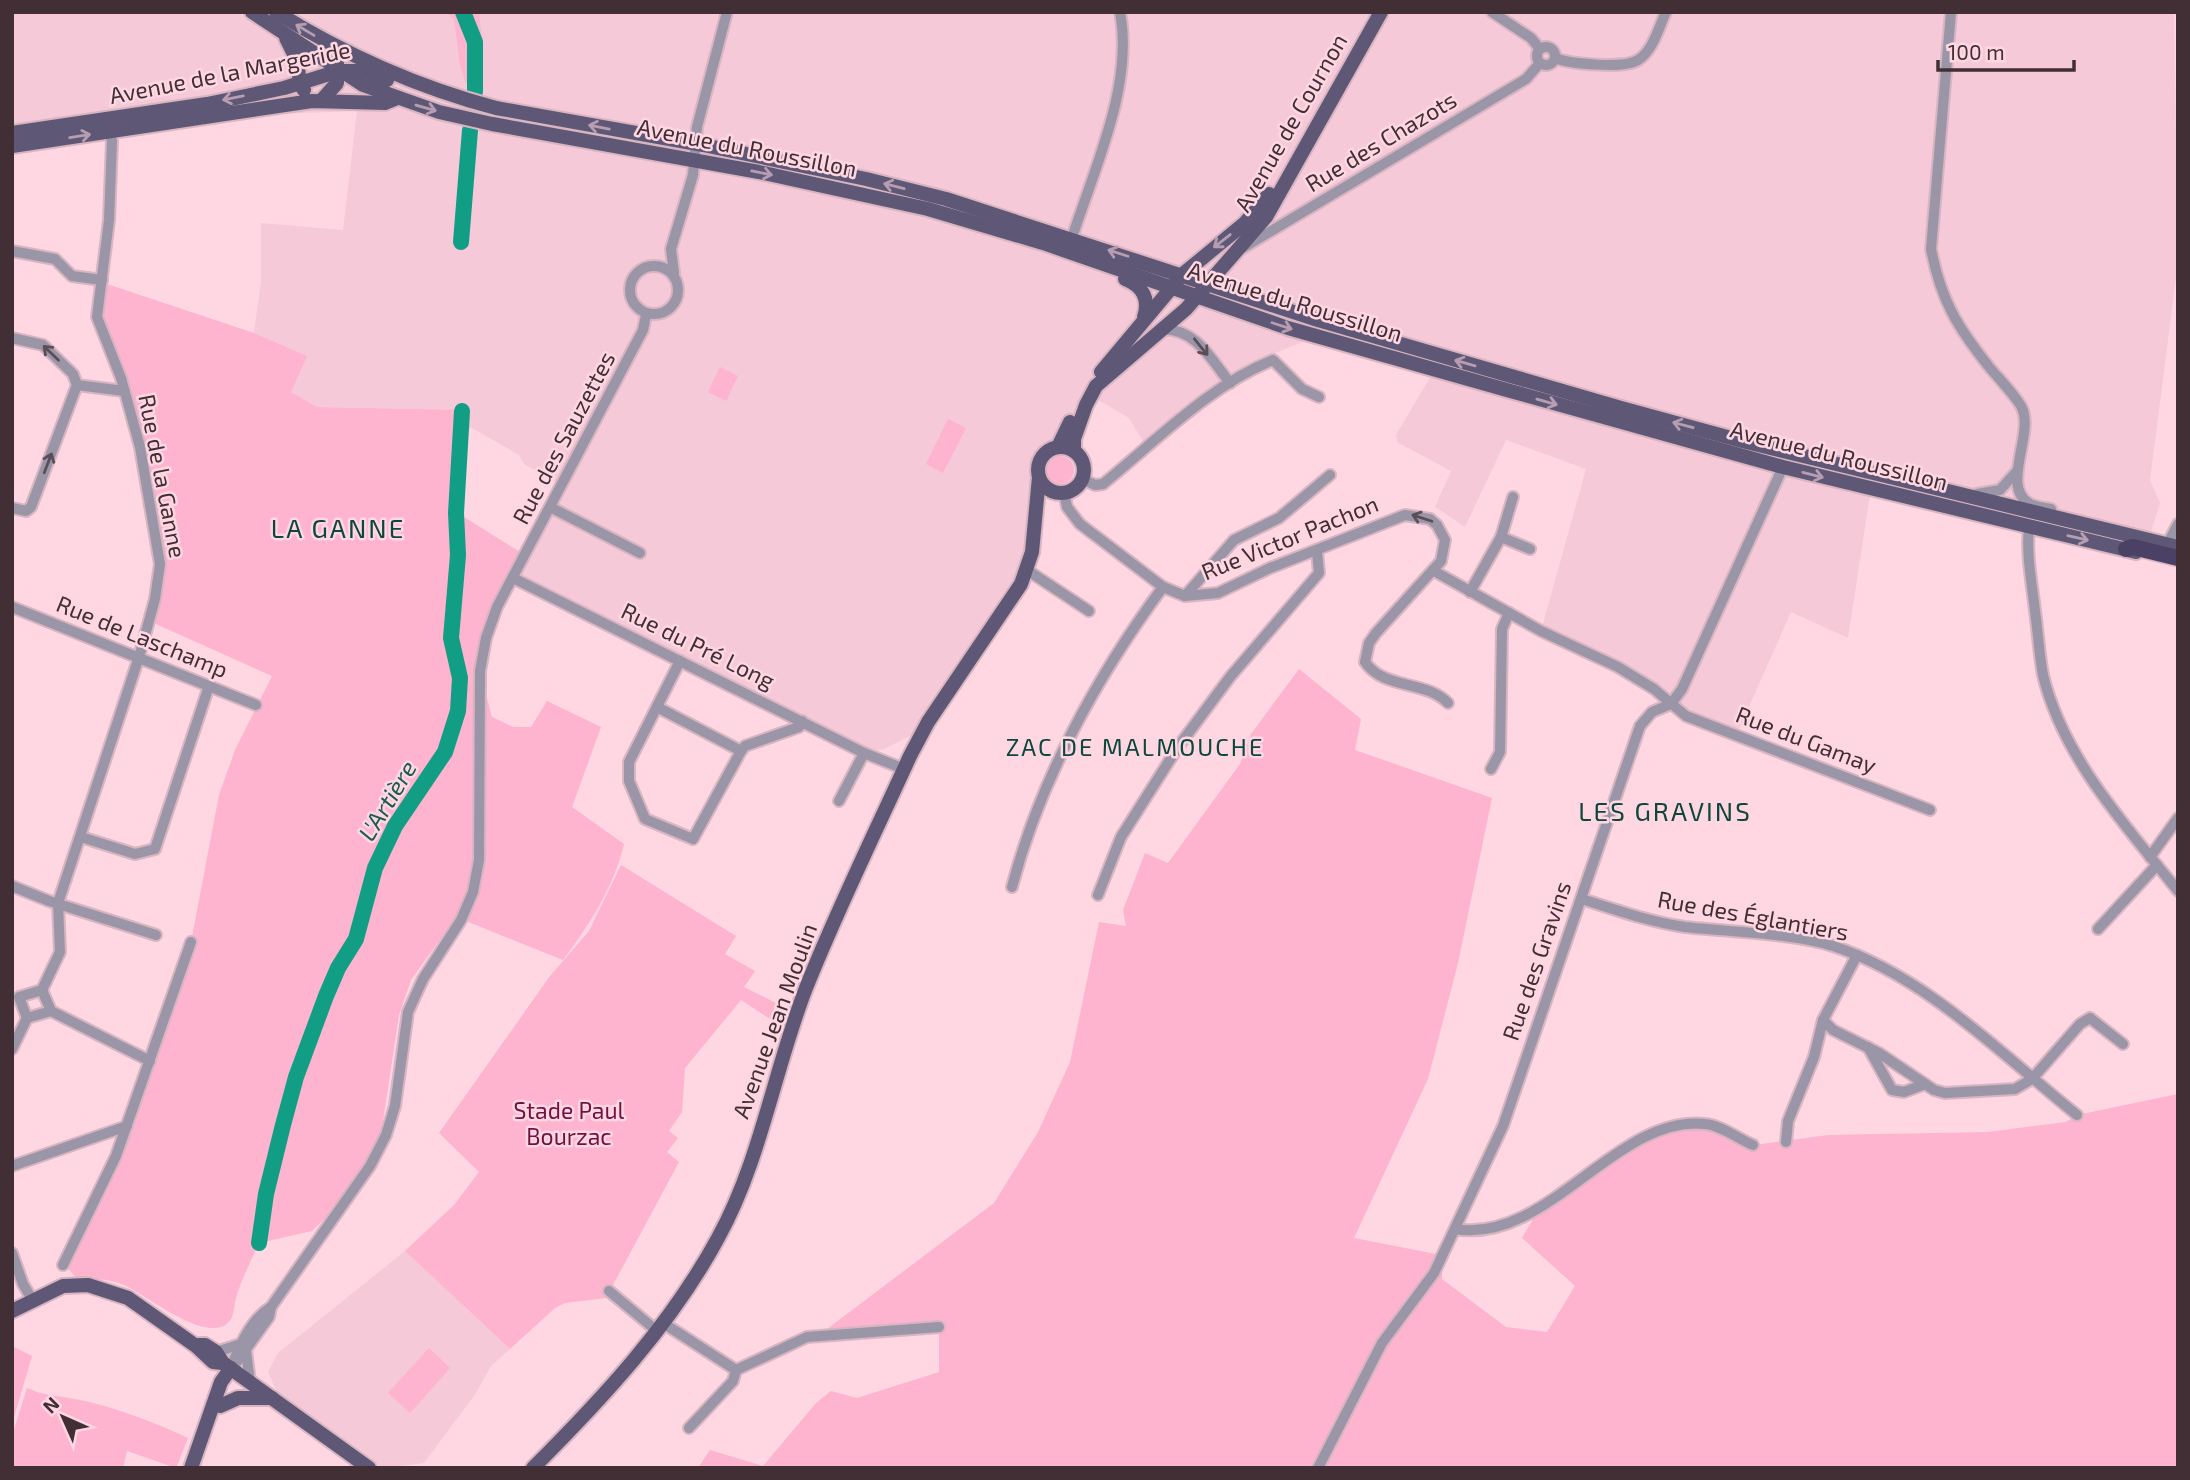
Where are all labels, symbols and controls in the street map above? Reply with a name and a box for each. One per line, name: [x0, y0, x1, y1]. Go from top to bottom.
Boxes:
one-way arrow: [296, 23, 316, 37]
street label: Avenue de Cournon: [1228, 28, 1353, 217]
scale bar: [1938, 28, 2074, 72]
street label: Avenue de la Margeride: [107, 35, 353, 109]
text: 100 m: [1948, 39, 2005, 64]
street label: Rue des Chazots: [1300, 85, 1461, 197]
one-way arrow: [222, 92, 245, 106]
one-way arrow: [414, 102, 437, 115]
street label: Avenue du Roussillon: [635, 112, 859, 182]
one-way arrow: [588, 120, 611, 133]
one-way arrow: [68, 129, 91, 142]
one-way arrow: [750, 167, 773, 180]
one-way arrow: [883, 179, 906, 192]
one-way arrow: [1214, 234, 1232, 249]
one-way arrow: [1107, 246, 1129, 259]
street label: Avenue du Roussillon: [1185, 255, 1406, 347]
one-way arrow: [1270, 320, 1292, 333]
one-way arrow: [1193, 338, 1209, 356]
one-way arrow: [43, 344, 60, 361]
street label: Rue des Sauzettes: [506, 346, 620, 529]
one-way arrow: [1454, 355, 1476, 368]
street label: Rue de la Ganne: [133, 392, 193, 560]
one-way arrow: [1536, 396, 1558, 409]
street label: Avenue du Roussillon: [1728, 414, 1951, 496]
one-way arrow: [1673, 418, 1695, 431]
one-way arrow: [42, 452, 55, 474]
one-way arrow: [1801, 469, 1824, 482]
street label: Rue Victor Pachon: [1197, 489, 1382, 585]
one-way arrow: [1411, 511, 1433, 523]
district label: LA GANNE: [271, 512, 405, 543]
one-way arrow: [2066, 532, 2089, 545]
street label: Rue de Laschamp: [53, 589, 232, 683]
street label: Rue du Pré Long: [617, 596, 780, 694]
street label: Rue du Gamay: [1732, 699, 1881, 779]
district label: ZAC DE MALMOUCHE: [1006, 732, 1264, 761]
water label: L'Artière: [351, 755, 422, 846]
district label: LES GRAVINS: [1578, 795, 1752, 826]
street label: Rue des Gravins: [1496, 877, 1576, 1044]
street label: Rue des Églantiers: [1656, 884, 1851, 946]
street label: Avenue Jean Moulin: [726, 919, 822, 1122]
park label: Stade Paul Bourzac: [514, 1096, 625, 1150]
north arrow: [28, 1382, 98, 1452]
text: N: [38, 1392, 64, 1418]

